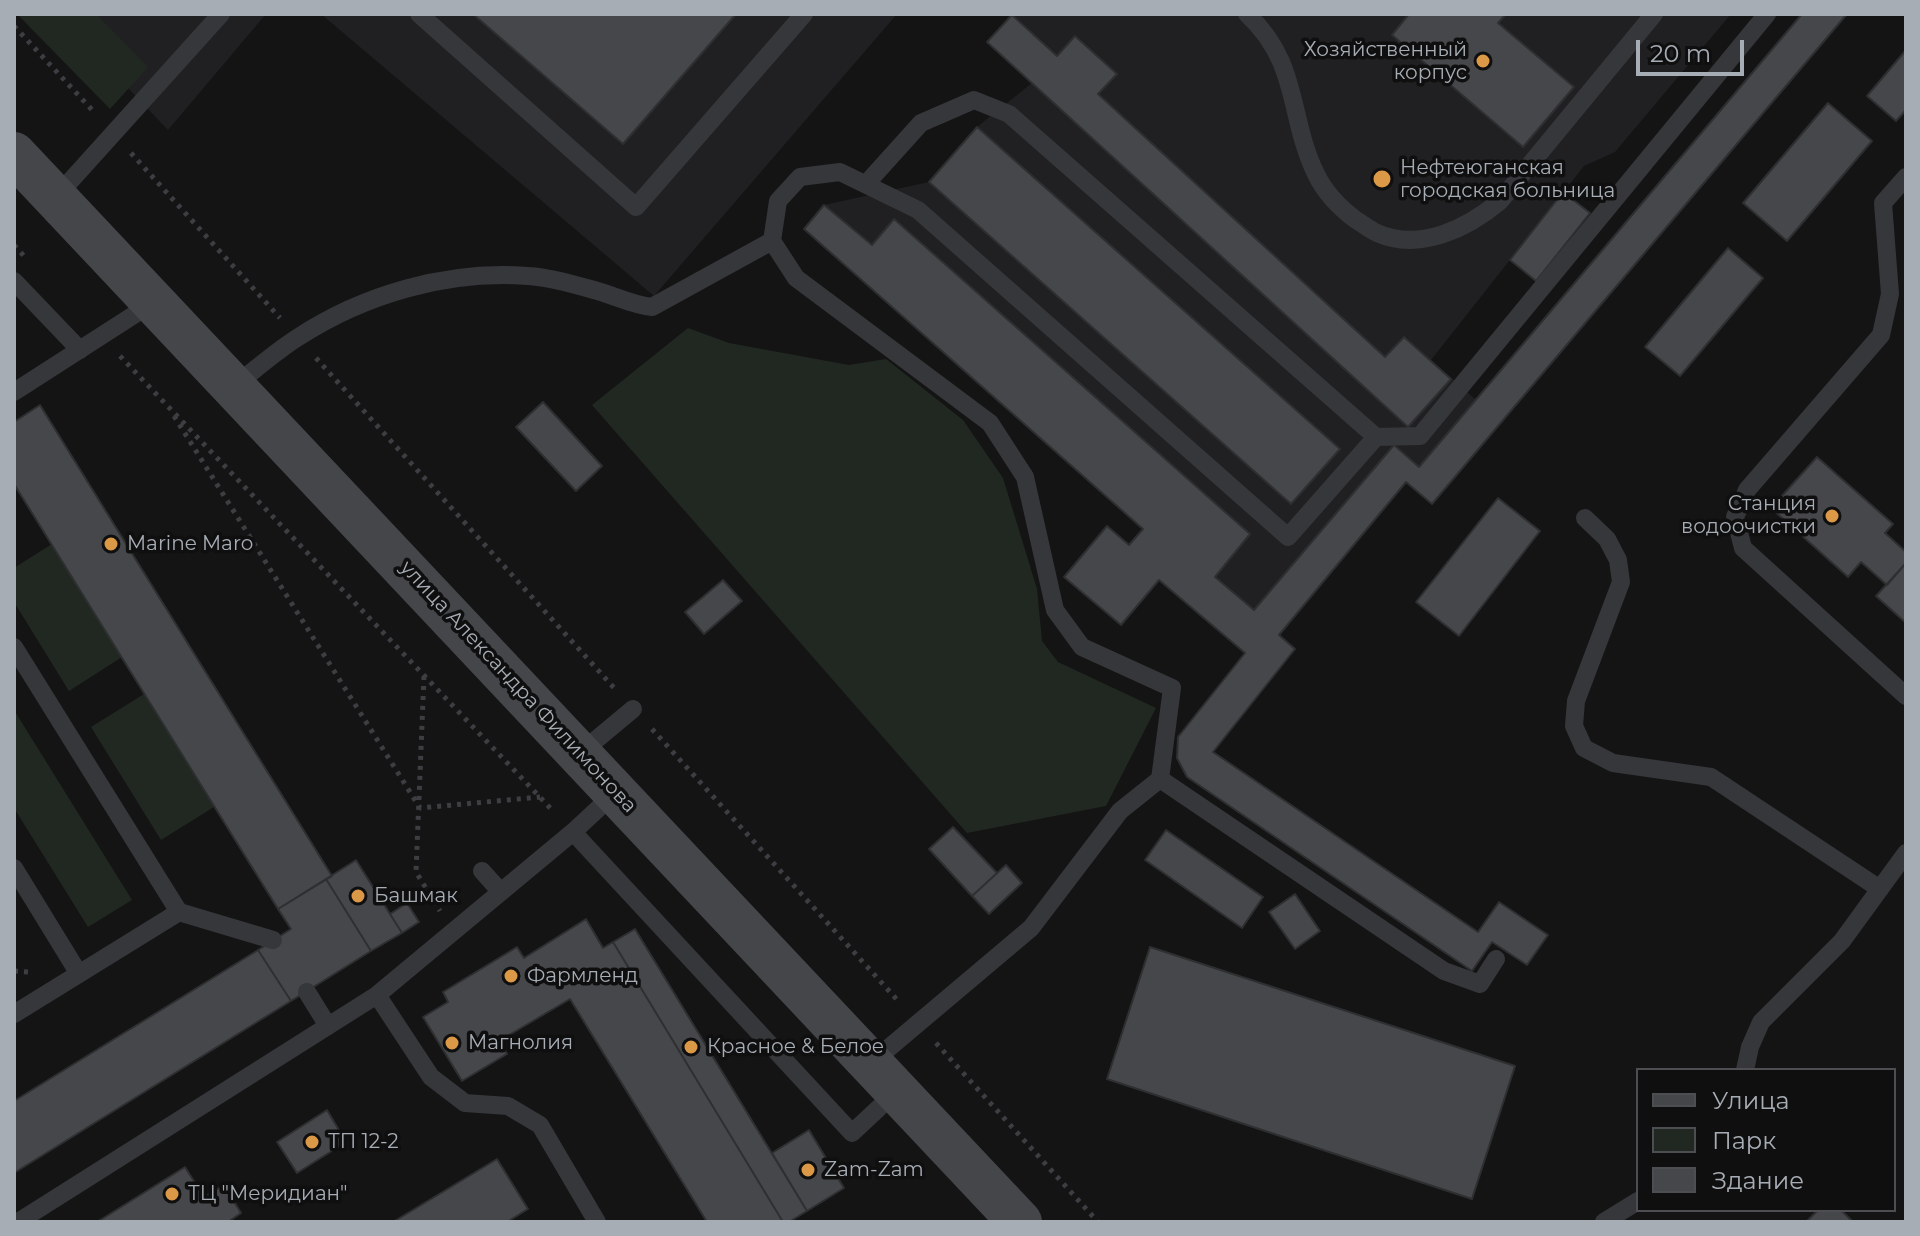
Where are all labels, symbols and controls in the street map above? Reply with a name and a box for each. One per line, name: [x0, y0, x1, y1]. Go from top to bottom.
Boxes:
scale bar: [1640, 24, 1748, 74]
place label: Хозяйственный корпус: [1304, 38, 1467, 85]
text: 20 m: [1650, 39, 1711, 68]
marker: Хозяйственный корпус: [1474, 52, 1492, 70]
place label: Нефтеюганская городская больница: [1400, 156, 1615, 203]
marker: Нефтеюганская городская больница: [1371, 168, 1393, 190]
place label: Станция водоочистки: [1681, 492, 1816, 539]
marker: Станция водоочистки: [1823, 507, 1841, 525]
place label: Marine Maro: [127, 532, 253, 556]
marker: Marine Maro: [102, 535, 120, 553]
street label: улица Александра Филимонова: [395, 556, 641, 818]
place label: Башмак: [374, 884, 458, 908]
marker: Башмак: [349, 887, 367, 905]
place label: Фармленд: [527, 964, 638, 988]
marker: Фармленд: [502, 967, 520, 985]
place label: Магнолия: [468, 1031, 573, 1055]
marker: Магнолия: [443, 1034, 461, 1052]
place label: Красное & Белое: [707, 1035, 884, 1059]
marker: Красное & Белое: [682, 1038, 700, 1056]
legend: [1636, 1068, 1896, 1212]
text: Улица: [1712, 1086, 1790, 1115]
text: Парк: [1712, 1126, 1776, 1155]
place label: ТП 12-2: [328, 1130, 399, 1154]
marker: ТП 12-2: [303, 1133, 321, 1151]
place label: Zam-Zam: [824, 1158, 924, 1182]
marker: Zam-Zam: [799, 1161, 817, 1179]
text: Здание: [1712, 1166, 1804, 1195]
place label: ТЦ "Меридиан": [188, 1182, 347, 1206]
marker: ТЦ "Меридиан": [163, 1185, 181, 1203]

